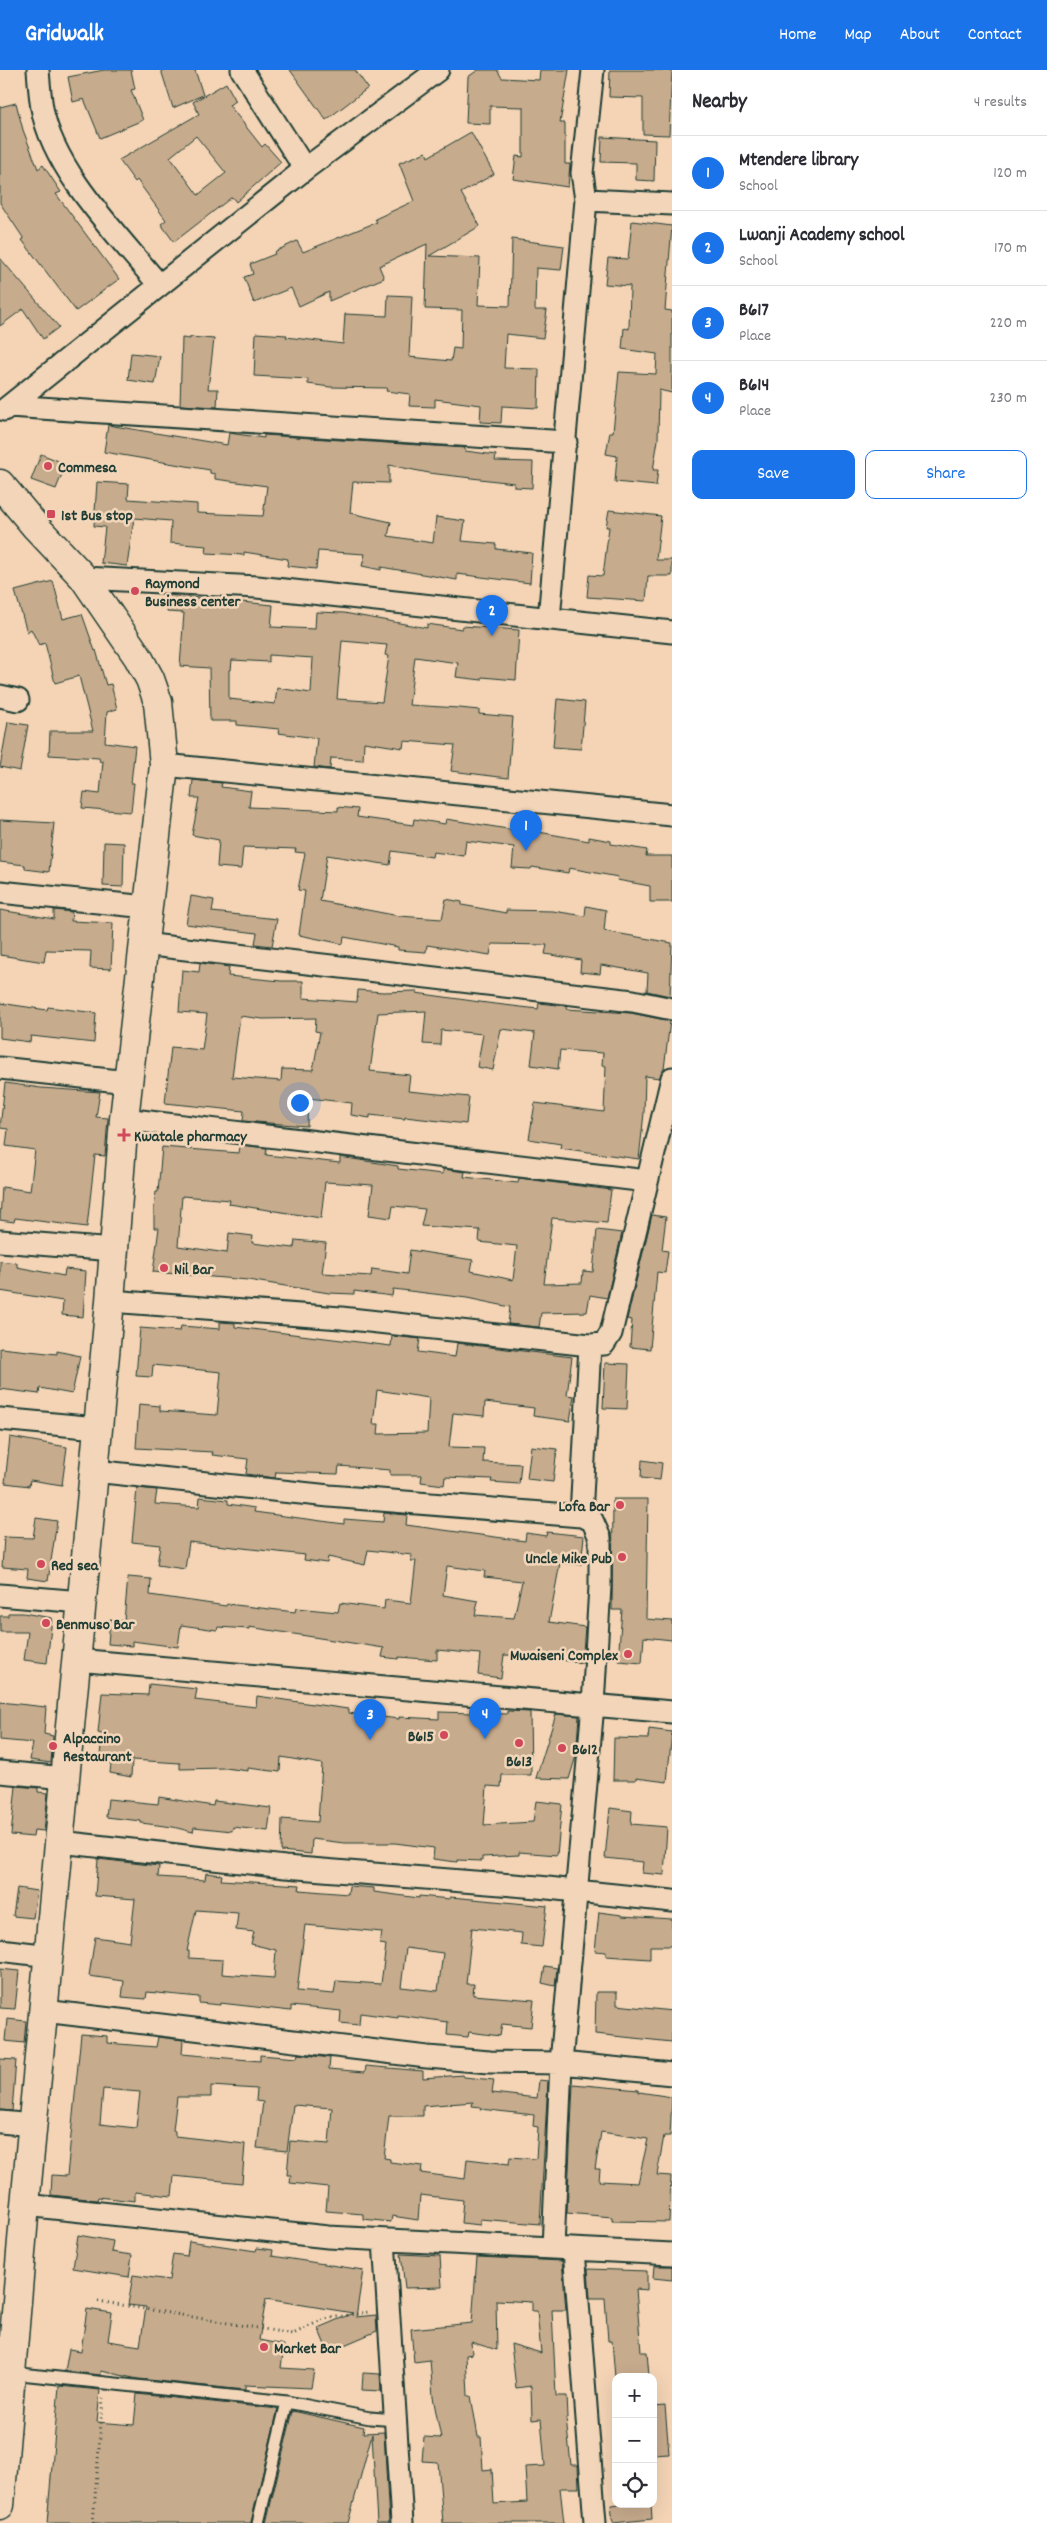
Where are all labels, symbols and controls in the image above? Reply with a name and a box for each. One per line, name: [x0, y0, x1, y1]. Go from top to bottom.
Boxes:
text: Gridwalk: [25, 18, 104, 52]
text: Home: [779, 23, 816, 48]
text: Map: [844, 23, 872, 48]
text: About: [900, 23, 940, 48]
text: Contact: [968, 23, 1022, 48]
text: Nearby: [692, 88, 747, 118]
text: 4 results: [974, 91, 1027, 114]
text: Mtendere library: [739, 148, 858, 175]
text: 1: [706, 162, 710, 185]
text: 120 m: [993, 162, 1027, 185]
text: School: [739, 175, 778, 198]
text: Lwanji Academy school: [739, 223, 905, 250]
text: 2: [705, 237, 712, 260]
text: 170 m: [994, 237, 1027, 260]
text: School: [739, 250, 778, 273]
text: B617: [739, 298, 769, 325]
text: 3: [704, 312, 712, 335]
text: 220 m: [990, 312, 1027, 335]
text: Place: [739, 325, 771, 348]
text: B614: [739, 373, 769, 400]
text: 4: [705, 387, 711, 410]
text: 230 m: [990, 387, 1027, 410]
text: Place: [739, 400, 771, 423]
button: Save: [692, 450, 855, 499]
button: Share: [865, 450, 1027, 499]
place label: Commesa: [58, 457, 118, 480]
marker: Commesa: [42, 460, 54, 472]
place label: 1st Bus stop: [61, 505, 133, 528]
marker: 1st Bus stop: [45, 508, 57, 520]
place label: Raymond Business center: [145, 573, 242, 614]
marker: Raymond Business center: [129, 585, 141, 597]
pin: 2: [476, 595, 508, 636]
pin: 1: [510, 810, 542, 851]
your location: [287, 1090, 313, 1116]
place label: Kwatale pharmacy: [134, 1126, 248, 1149]
marker: Kwatale pharmacy: [118, 1129, 130, 1141]
place label: Nil Bar: [174, 1259, 214, 1282]
marker: Nil Bar: [158, 1262, 170, 1274]
place label: Lofa Bar: [559, 1496, 611, 1519]
marker: Lofa Bar: [614, 1499, 626, 1511]
place label: Uncle Mike Pub: [525, 1548, 612, 1571]
marker: Uncle Mike Pub: [616, 1551, 628, 1563]
place label: Red sea: [51, 1555, 100, 1578]
marker: Red sea: [35, 1558, 47, 1570]
place label: Benmuso Bar: [56, 1614, 136, 1637]
marker: Benmuso Bar: [40, 1617, 52, 1629]
place label: Mwaiseni Complex: [510, 1645, 618, 1668]
marker: Mwaiseni Complex: [622, 1648, 634, 1660]
pin: 4: [469, 1698, 501, 1739]
pin: 3: [354, 1699, 386, 1740]
place label: B615: [408, 1726, 434, 1749]
place label: Alpaccino Restaurant: [63, 1728, 132, 1769]
marker: B615: [438, 1729, 450, 1741]
marker: B613: [513, 1737, 525, 1749]
place label: B612: [572, 1739, 598, 1762]
marker: Alpaccino Restaurant: [47, 1740, 59, 1752]
marker: B612: [556, 1742, 568, 1754]
place label: B613: [506, 1751, 532, 1774]
place label: Market Bar: [274, 2338, 342, 2361]
marker: Market Bar: [258, 2341, 270, 2353]
map controls: [612, 2373, 657, 2508]
button: +: [612, 2373, 657, 2418]
button: −: [612, 2418, 657, 2463]
button: locate: [612, 2463, 657, 2508]

